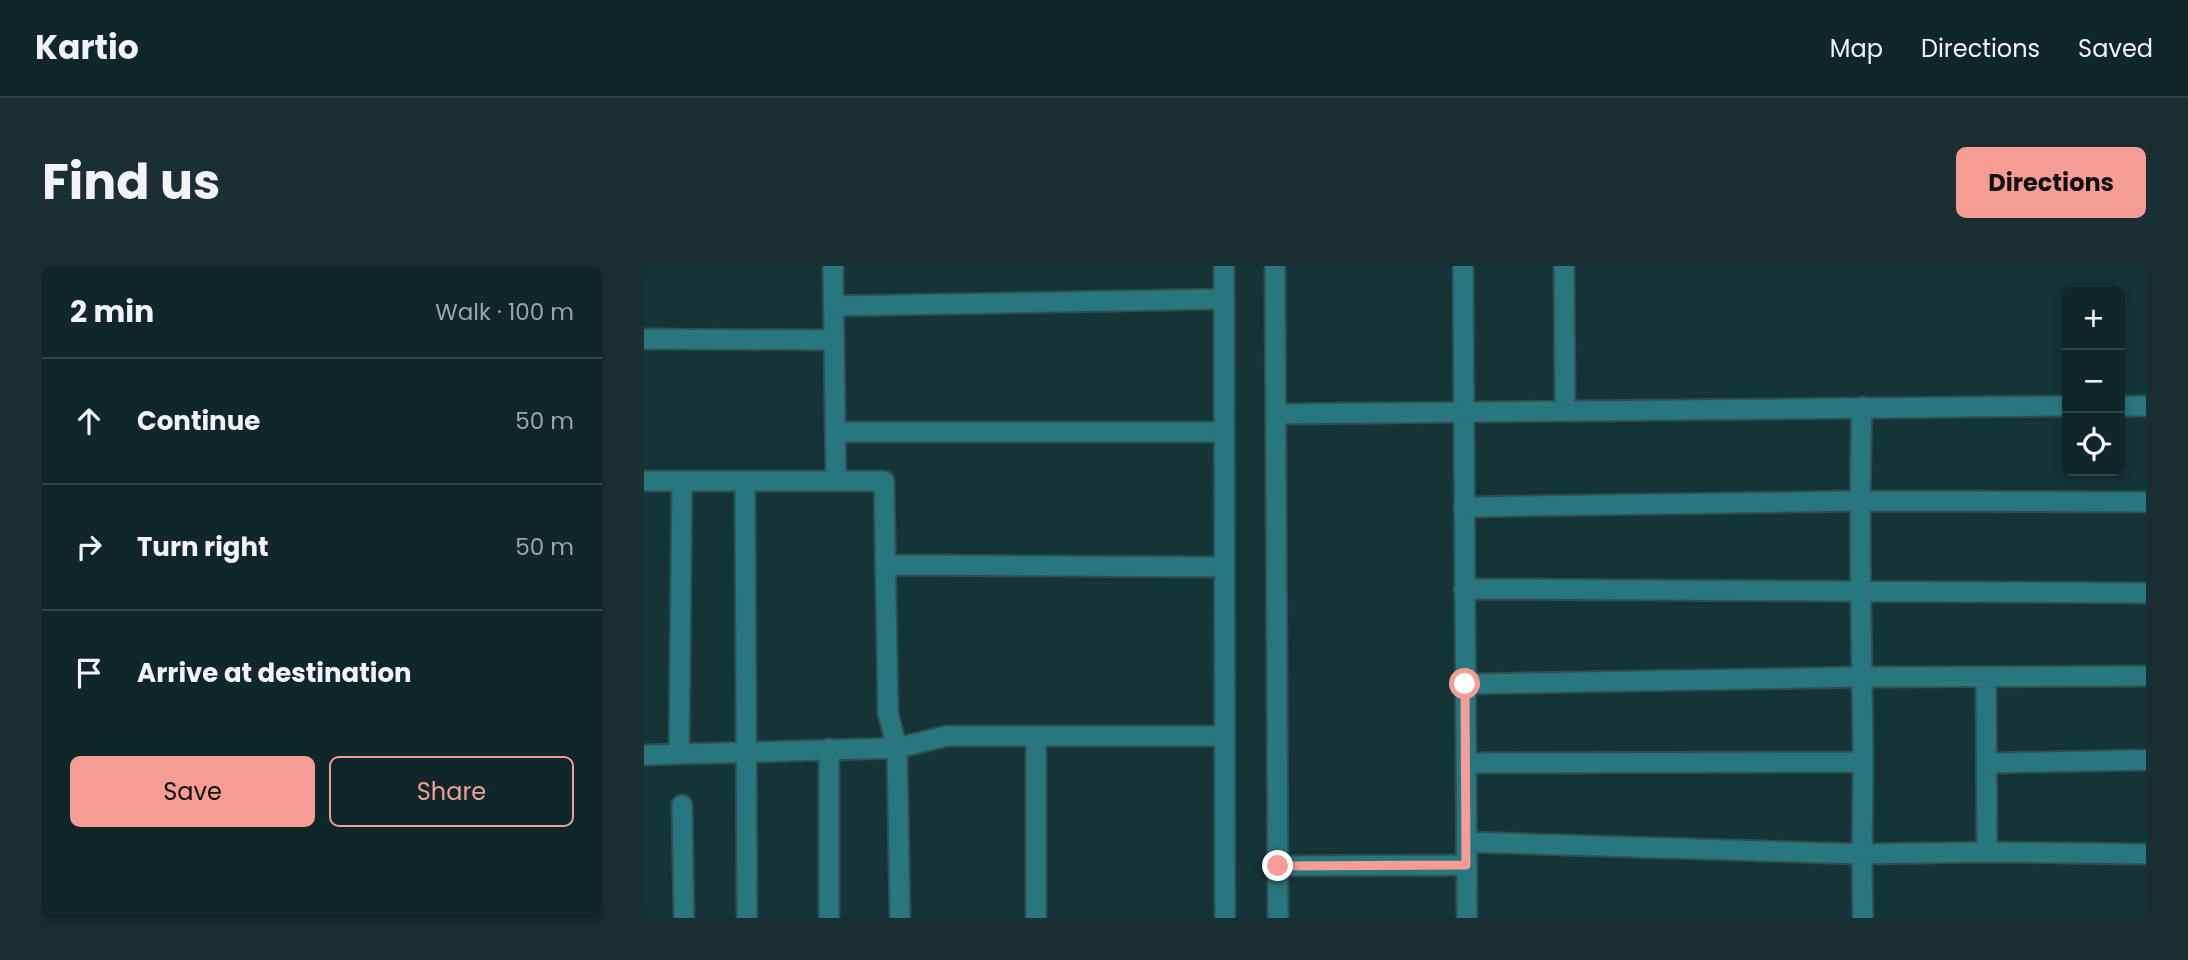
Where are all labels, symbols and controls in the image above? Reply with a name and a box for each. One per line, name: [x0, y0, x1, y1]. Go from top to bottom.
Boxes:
text: Kartio: [35, 24, 139, 71]
text: Map: [1830, 32, 1883, 65]
text: Directions: [1921, 32, 2040, 65]
text: Saved: [2078, 32, 2153, 65]
button: Directions: [1956, 147, 2146, 218]
text: Find us: [42, 148, 220, 216]
map controls: [2062, 287, 2125, 476]
button: +: [2062, 287, 2125, 350]
text: 2 min: [70, 290, 154, 333]
text: Walk · 100 m: [435, 296, 574, 328]
button: −: [2062, 350, 2125, 413]
icon: ahead: [70, 402, 108, 440]
text: Continue: [137, 403, 260, 439]
text: 50 m: [515, 405, 574, 437]
button: locate: [2062, 413, 2125, 476]
icon: right: [70, 528, 108, 566]
text: Turn right: [137, 529, 269, 565]
text: 50 m: [515, 531, 574, 563]
icon: arrive: [70, 654, 108, 692]
text: Arrive at destination: [137, 655, 412, 691]
route start: [1449, 668, 1480, 699]
button: Save: [70, 756, 315, 827]
button: Share: [329, 756, 574, 827]
route end: [1262, 850, 1293, 881]

